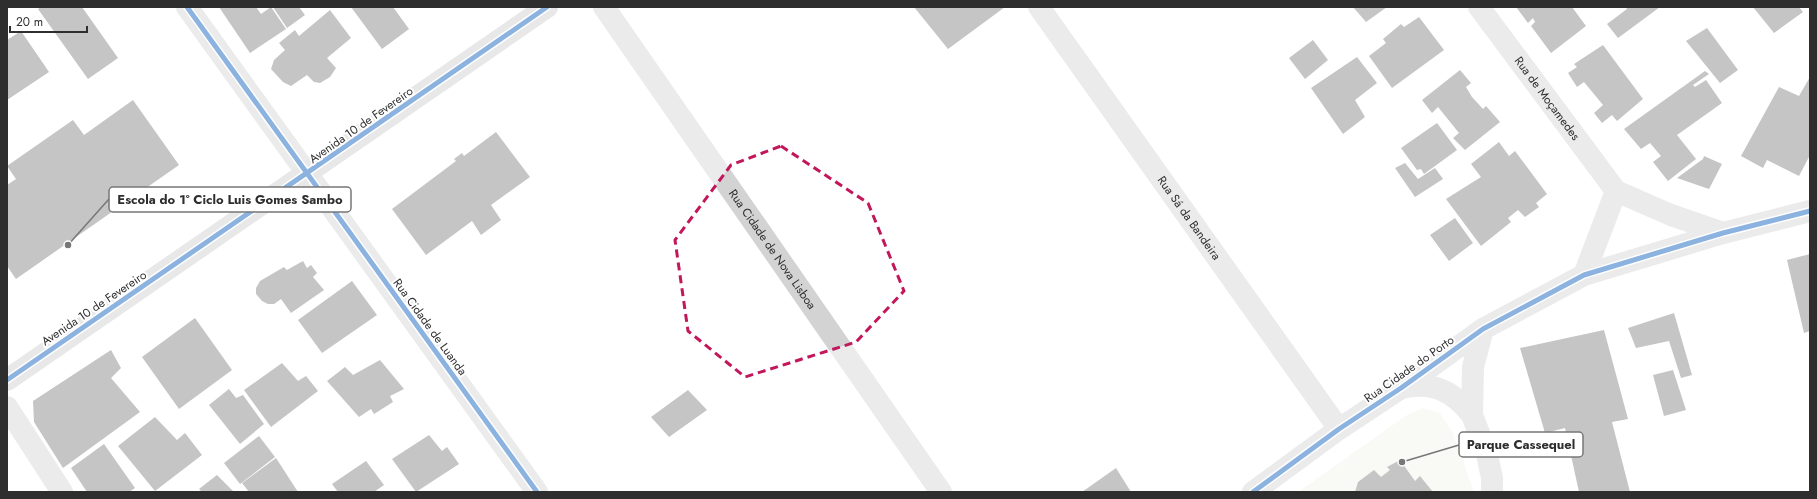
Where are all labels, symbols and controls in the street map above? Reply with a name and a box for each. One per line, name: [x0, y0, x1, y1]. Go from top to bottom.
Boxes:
scale bar: [10, 8, 87, 34]
text: 20 m: [16, 13, 43, 31]
street label: Rua de Moçamedes: [1510, 53, 1584, 144]
street label: Avenida 10 de Fevereiro: [305, 82, 417, 168]
street label: Rua Sá da Bandeira: [1153, 172, 1225, 264]
street label: Rua Cidade de Nova Lisboa: [724, 186, 821, 313]
callout: Escola do 1º Ciclo Luis Gomes Sambo: [109, 187, 351, 212]
text: Escola do 1º Ciclo Luis Gomes Sambo: [117, 190, 343, 209]
street label: Avenida 10 de Fevereiro: [38, 266, 151, 350]
street label: Rua Cidade de Luanda: [389, 275, 471, 379]
street label: Rua Cidade do Porto: [1360, 331, 1458, 407]
callout: Parque Cassequel: [1459, 432, 1583, 457]
text: Parque Cassequel: [1467, 435, 1575, 454]

